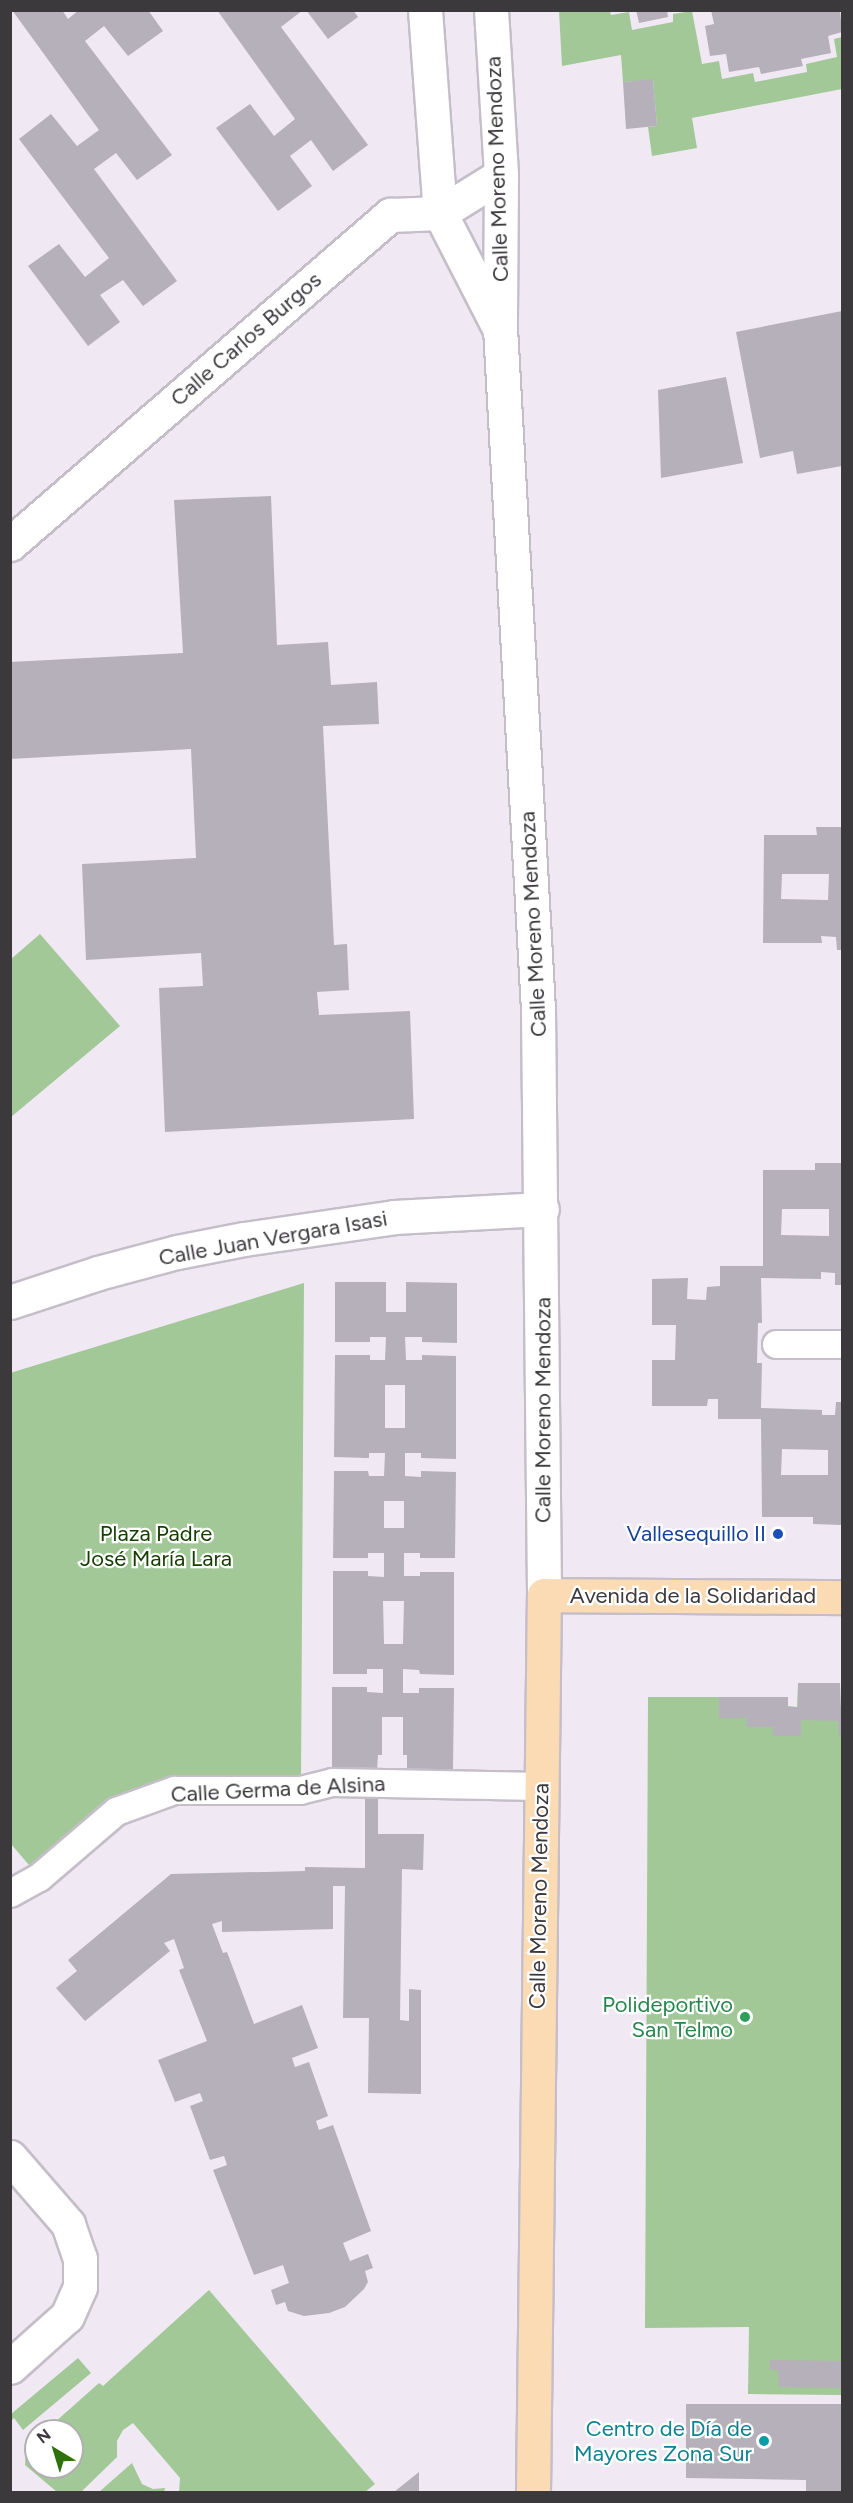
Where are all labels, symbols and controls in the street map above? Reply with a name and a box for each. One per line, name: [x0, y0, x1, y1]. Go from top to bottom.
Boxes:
street label: Calle Moreno Mendoza: [480, 56, 514, 282]
street label: Calle Carlos Burgos: [165, 266, 327, 412]
street label: Calle Moreno Mendoza: [514, 810, 552, 1038]
street label: Calle Juan Vergara Isasi: [157, 1205, 389, 1271]
street label: Calle Moreno Mendoza: [530, 1297, 556, 1523]
park label: Plaza Padre José María Lara: [80, 1520, 232, 1572]
place label: Vallesequillo II: [627, 1521, 766, 1547]
marker: Vallesequillo II: [771, 1527, 785, 1541]
street label: Avenida de la Solidaridad: [570, 1583, 816, 1609]
street label: Calle Germa de Alsina: [170, 1770, 386, 1808]
street label: Calle Moreno Mendoza: [524, 1783, 554, 2009]
place label: Polideportivo San Telmo: [602, 1991, 733, 2042]
marker: Polideportivo San Telmo: [738, 2010, 752, 2024]
place label: Centro de Día de Mayores Zona Sur: [574, 2415, 752, 2466]
north arrow: [24, 2419, 84, 2479]
text: N: [33, 2425, 55, 2447]
marker: Centro de Día de Mayores Zona Sur: [757, 2434, 771, 2448]

